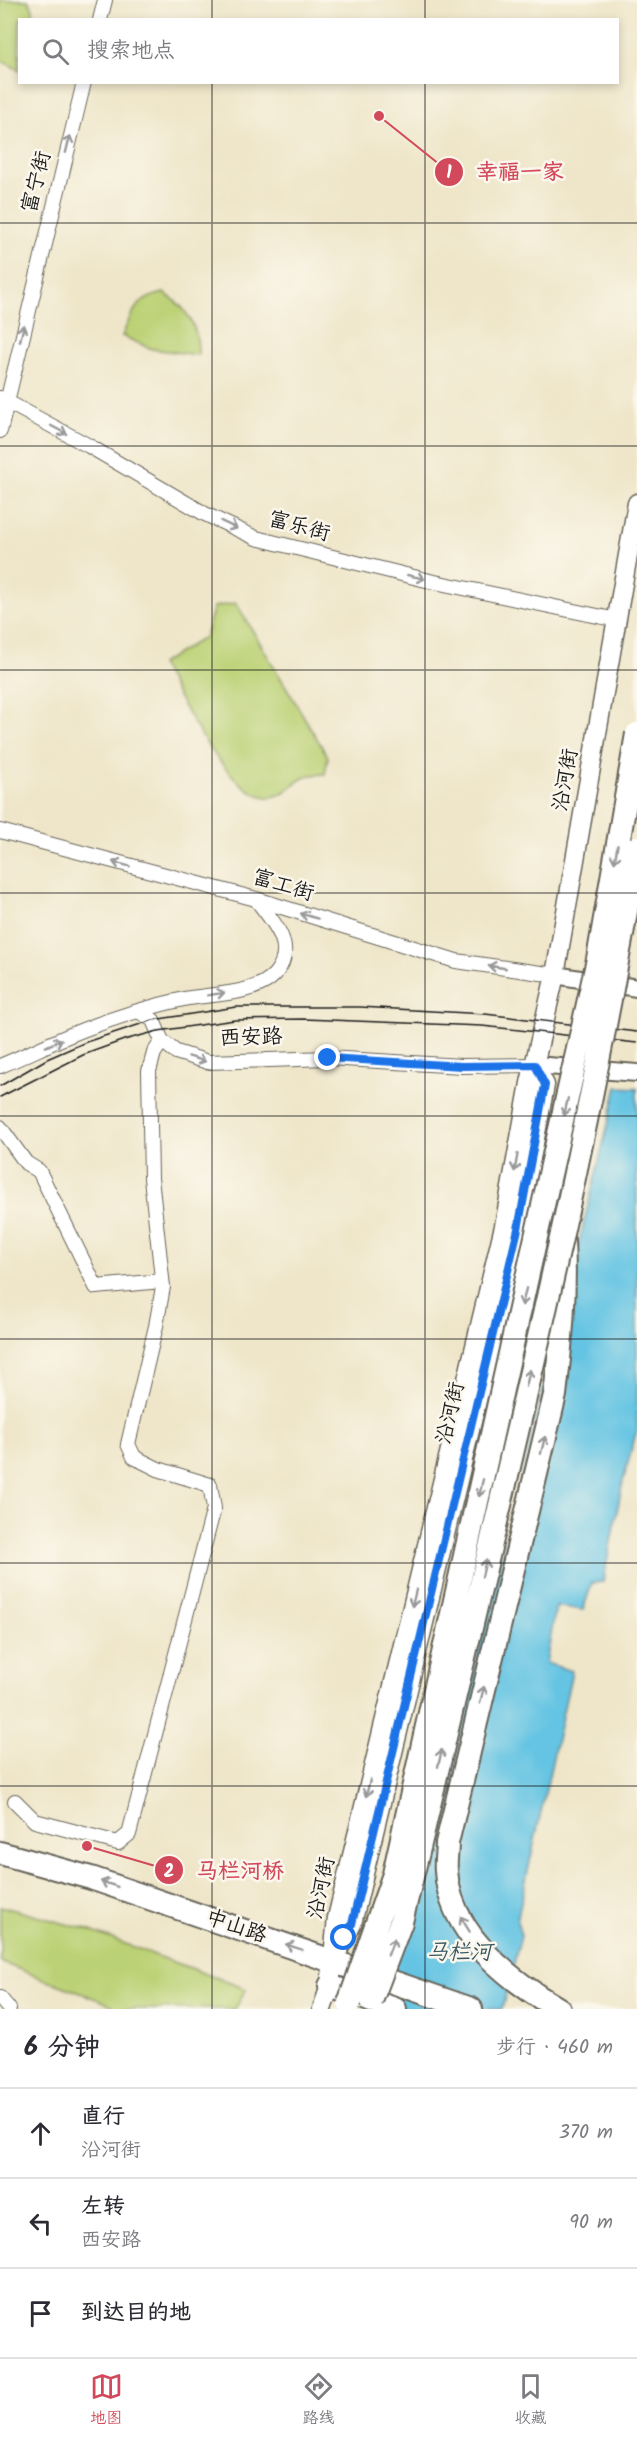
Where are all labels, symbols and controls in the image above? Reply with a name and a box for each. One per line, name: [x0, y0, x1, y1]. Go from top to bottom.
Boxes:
search box: [18, 18, 619, 84]
text: 搜索地点: [87, 34, 175, 69]
icon: search: [39, 35, 72, 68]
one-way arrow: [63, 135, 75, 154]
street label: 富宁街: [13, 147, 61, 217]
callout: 幸福一家: [434, 152, 576, 192]
text: 幸福一家: [476, 156, 564, 191]
text: 1: [446, 159, 452, 188]
one-way arrow: [17, 324, 29, 343]
one-way arrow: [50, 424, 67, 436]
street label: 富乐街: [264, 503, 334, 551]
one-way arrow: [219, 520, 237, 532]
one-way arrow: [406, 572, 425, 584]
street label: 沿河街: [544, 746, 588, 814]
one-way arrow: [611, 844, 622, 863]
one-way arrow: [112, 858, 131, 869]
street label: 富工街: [248, 861, 318, 911]
one-way arrow: [300, 910, 319, 921]
one-way arrow: [487, 961, 507, 972]
one-way arrow: [206, 988, 225, 999]
street label: 西安路: [219, 1020, 283, 1056]
one-way arrow: [44, 1037, 62, 1048]
route end: [314, 1044, 340, 1070]
one-way arrow: [187, 1054, 206, 1065]
one-way arrow: [560, 1097, 571, 1116]
one-way arrow: [510, 1153, 521, 1173]
one-way arrow: [518, 1288, 530, 1307]
one-way arrow: [523, 1369, 534, 1388]
street label: 沿河街: [428, 1379, 474, 1447]
one-way arrow: [537, 1435, 549, 1454]
one-way arrow: [475, 1478, 487, 1497]
one-way arrow: [479, 1559, 490, 1578]
one-way arrow: [408, 1589, 420, 1608]
one-way arrow: [477, 1686, 489, 1705]
one-way arrow: [435, 1749, 446, 1768]
one-way arrow: [362, 1778, 374, 1797]
callout: 马栏河桥: [154, 1850, 296, 1890]
street label: 沿河街: [299, 1854, 345, 1922]
text: 马栏河桥: [196, 1855, 284, 1890]
text: 2: [164, 1858, 174, 1887]
one-way arrow: [100, 1878, 119, 1889]
street label: 中山路: [201, 1901, 271, 1953]
one-way arrow: [458, 1916, 470, 1933]
route start: [330, 1924, 356, 1950]
water label: 马栏河: [426, 1936, 495, 1971]
one-way arrow: [386, 1938, 397, 1956]
one-way arrow: [285, 1940, 304, 1951]
text: 6 分钟: [24, 2027, 100, 2069]
text: 步行 · 460 m: [496, 2032, 613, 2064]
text: 直行: [81, 2100, 125, 2135]
icon: ahead: [24, 2117, 57, 2150]
text: 370 m: [558, 2117, 613, 2149]
text: 沿河街: [81, 2135, 141, 2167]
text: 左转: [81, 2190, 125, 2225]
icon: left: [24, 2207, 57, 2240]
text: 90 m: [569, 2207, 613, 2239]
text: 西安路: [81, 2225, 141, 2257]
text: 到达目的地: [81, 2296, 191, 2331]
icon: arrive: [24, 2297, 57, 2330]
tab: 地图: [90, 2370, 123, 2431]
tab: 路线: [302, 2370, 335, 2431]
tab: 收藏: [514, 2370, 547, 2431]

